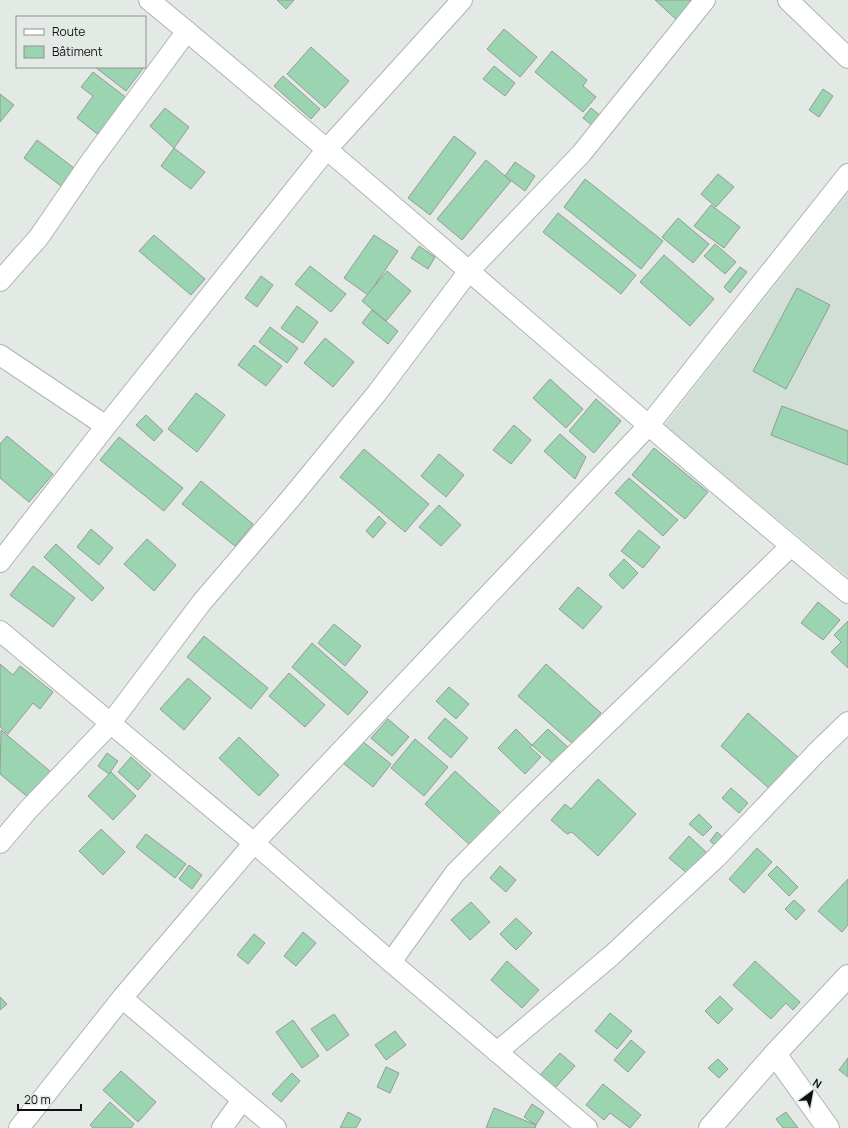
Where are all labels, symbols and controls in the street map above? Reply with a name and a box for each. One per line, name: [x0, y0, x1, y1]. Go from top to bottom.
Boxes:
legend: [16, 16, 146, 68]
text: Route: [52, 23, 85, 40]
text: Bâtiment: [52, 43, 103, 60]
north arrow: [792, 1072, 832, 1112]
text: N: [810, 1075, 825, 1092]
scale bar: [18, 1086, 81, 1112]
text: 20 m: [24, 1091, 51, 1108]

